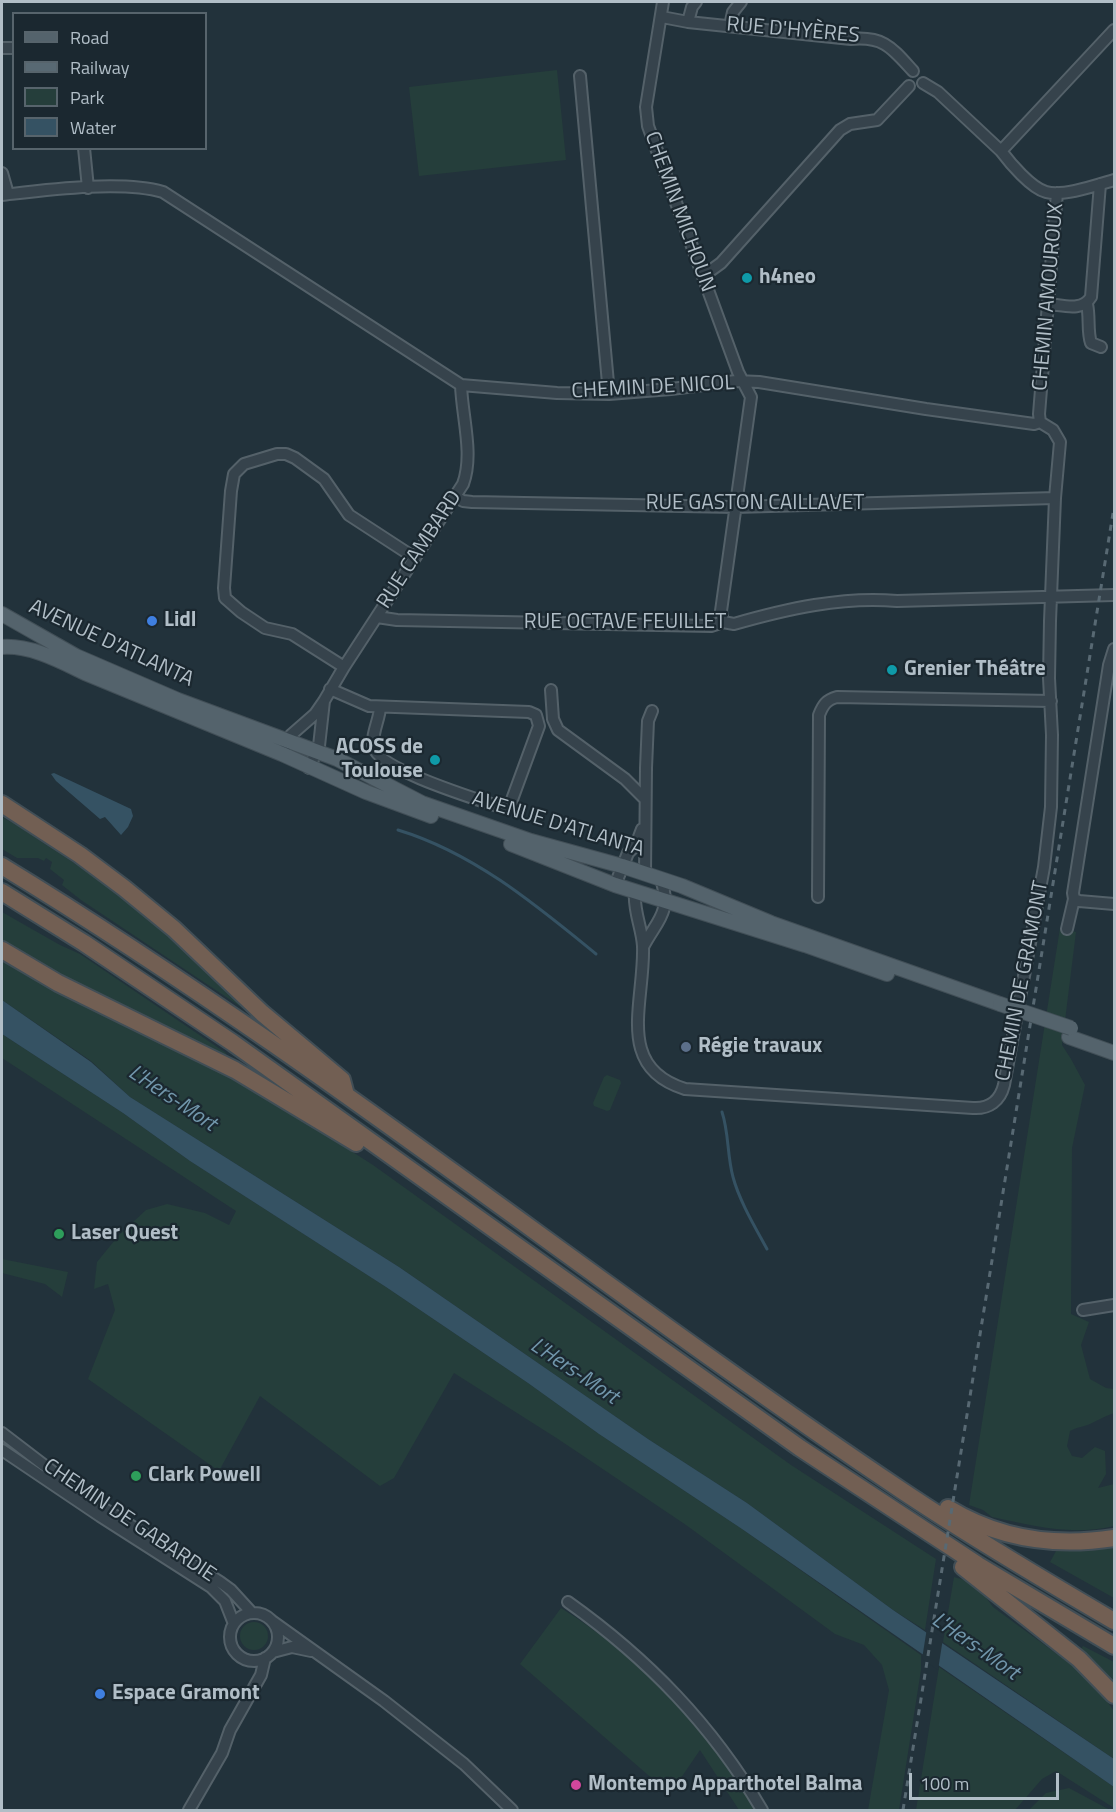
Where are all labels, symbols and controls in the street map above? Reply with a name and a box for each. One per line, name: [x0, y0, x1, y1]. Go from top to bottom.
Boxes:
legend: [12, 12, 207, 150]
street label: RUE D'HYÈRES: [725, 13, 861, 49]
text: Road: [70, 24, 109, 51]
text: Railway: [70, 54, 129, 81]
text: Park: [70, 84, 104, 111]
text: Water: [70, 114, 116, 141]
street label: CHEMIN MICHOUN: [638, 128, 720, 296]
street label: CHEMIN AMOUROUX: [1028, 202, 1070, 392]
place label: h4neo: [759, 265, 816, 291]
marker: h4neo: [740, 271, 754, 285]
street label: CHEMIN DE NICOL: [571, 371, 735, 405]
street label: RUE CAMBARD: [372, 486, 468, 614]
street label: RUE GASTON CAILLAVET: [646, 491, 864, 517]
street label: AVENUE D'ATLANTA: [25, 595, 197, 693]
place label: Lidl: [164, 608, 197, 634]
street label: RUE OCTAVE FEUILLET: [524, 610, 726, 636]
marker: Lidl: [145, 614, 159, 628]
place label: Grenier Théâtre: [904, 657, 1046, 683]
marker: Grenier Théâtre: [885, 663, 899, 677]
place label: ACOSS de Toulouse: [336, 735, 423, 785]
marker: ACOSS de Toulouse: [428, 753, 442, 767]
street label: AVENUE D'ATLANTA: [469, 787, 647, 863]
street label: CHEMIN DE GRAMONT: [991, 879, 1055, 1083]
place label: Régie travaux: [698, 1034, 822, 1060]
marker: Régie travaux: [679, 1040, 693, 1054]
water label: L'Hers-Mort: [123, 1060, 221, 1138]
place label: Laser Quest: [71, 1221, 178, 1247]
marker: Laser Quest: [52, 1227, 66, 1241]
water label: L'Hers-Mort: [525, 1333, 623, 1411]
street label: CHEMIN DE GABARDIE: [38, 1454, 220, 1588]
place label: Clark Powell: [148, 1463, 261, 1489]
marker: Clark Powell: [129, 1469, 143, 1483]
water label: L'Hers-Mort: [926, 1607, 1024, 1687]
place label: Espace Gramont: [112, 1681, 260, 1707]
marker: Espace Gramont: [93, 1687, 107, 1701]
scale bar: [912, 1761, 1062, 1799]
text: 100 m: [920, 1770, 969, 1797]
place label: Montempo Apparthotel Balma: [588, 1772, 863, 1798]
marker: Montempo Apparthotel Balma: [569, 1778, 583, 1792]

